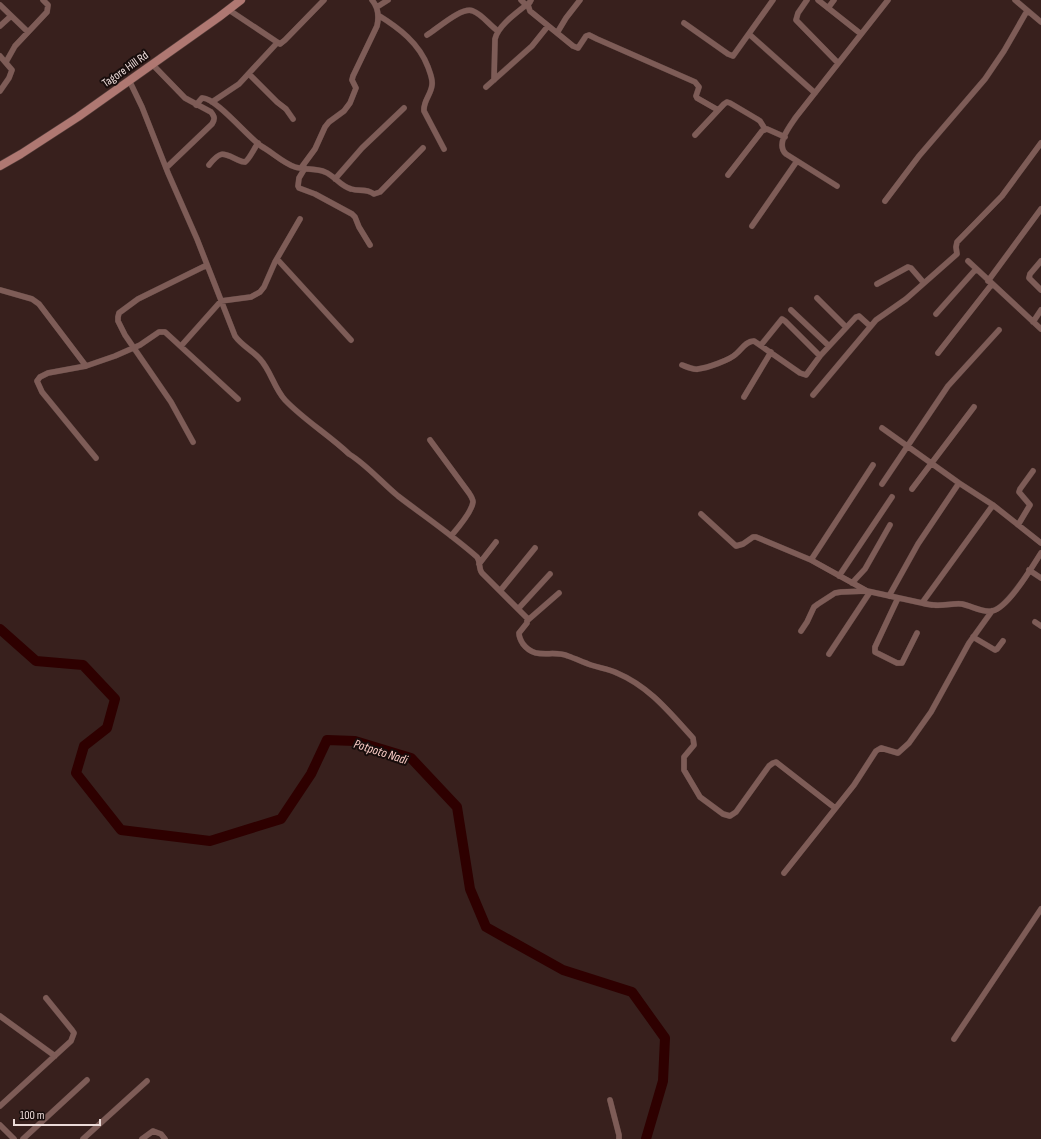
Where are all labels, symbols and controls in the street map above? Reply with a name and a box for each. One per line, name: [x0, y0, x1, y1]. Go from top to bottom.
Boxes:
street label: Tagore Hill Rd: [99, 48, 152, 91]
water label: Potpoto Nadi: [352, 736, 410, 768]
scale bar: [14, 1101, 100, 1127]
text: 100 m: [20, 1108, 45, 1123]

